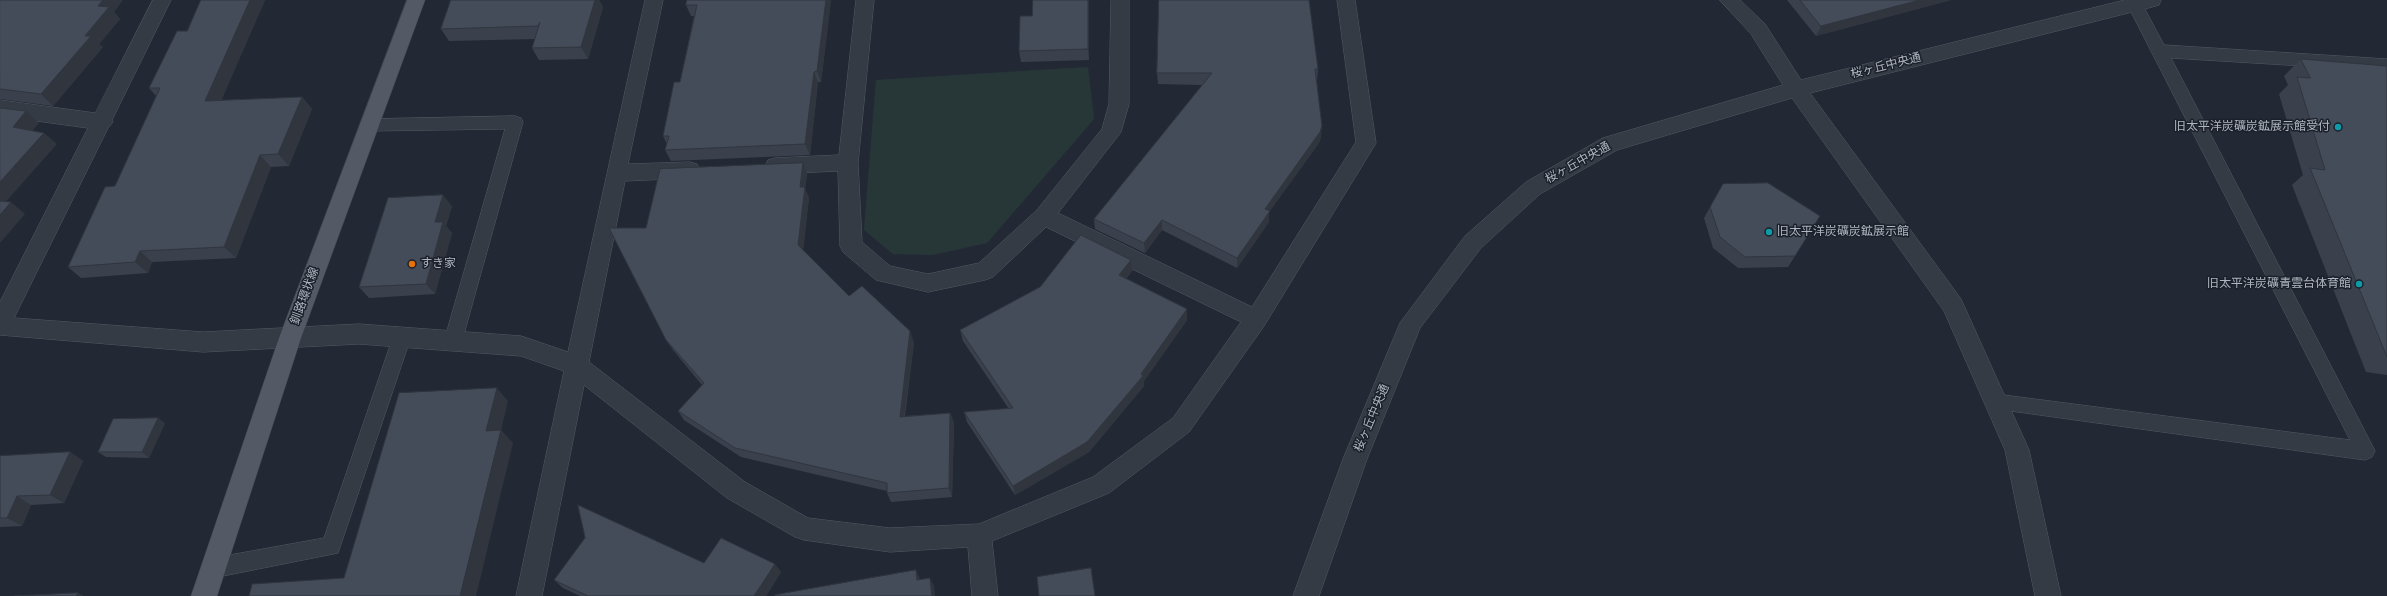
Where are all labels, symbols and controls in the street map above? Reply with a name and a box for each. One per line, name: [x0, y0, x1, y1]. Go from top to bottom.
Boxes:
street label: 桜ヶ丘中央通: [1849, 50, 1923, 82]
place label: 旧太平洋炭礦炭鉱展示館受付: [2174, 120, 2330, 134]
marker: 旧太平洋炭礦炭鉱展示館受付: [2333, 122, 2343, 132]
street label: 桜ヶ丘中央通: [1543, 139, 1613, 187]
place label: 旧太平洋炭礦炭鉱展示館: [1777, 225, 1909, 239]
marker: 旧太平洋炭礦炭鉱展示館: [1764, 227, 1774, 237]
place label: すき家: [420, 257, 456, 271]
marker: すき家: [407, 259, 417, 269]
street label: 釧路環状線: [288, 265, 322, 327]
place label: 旧太平洋炭礦青雲台体育館: [2207, 277, 2351, 291]
marker: 旧太平洋炭礦青雲台体育館: [2354, 279, 2364, 289]
street label: 桜ヶ丘中央通: [1351, 382, 1393, 454]

